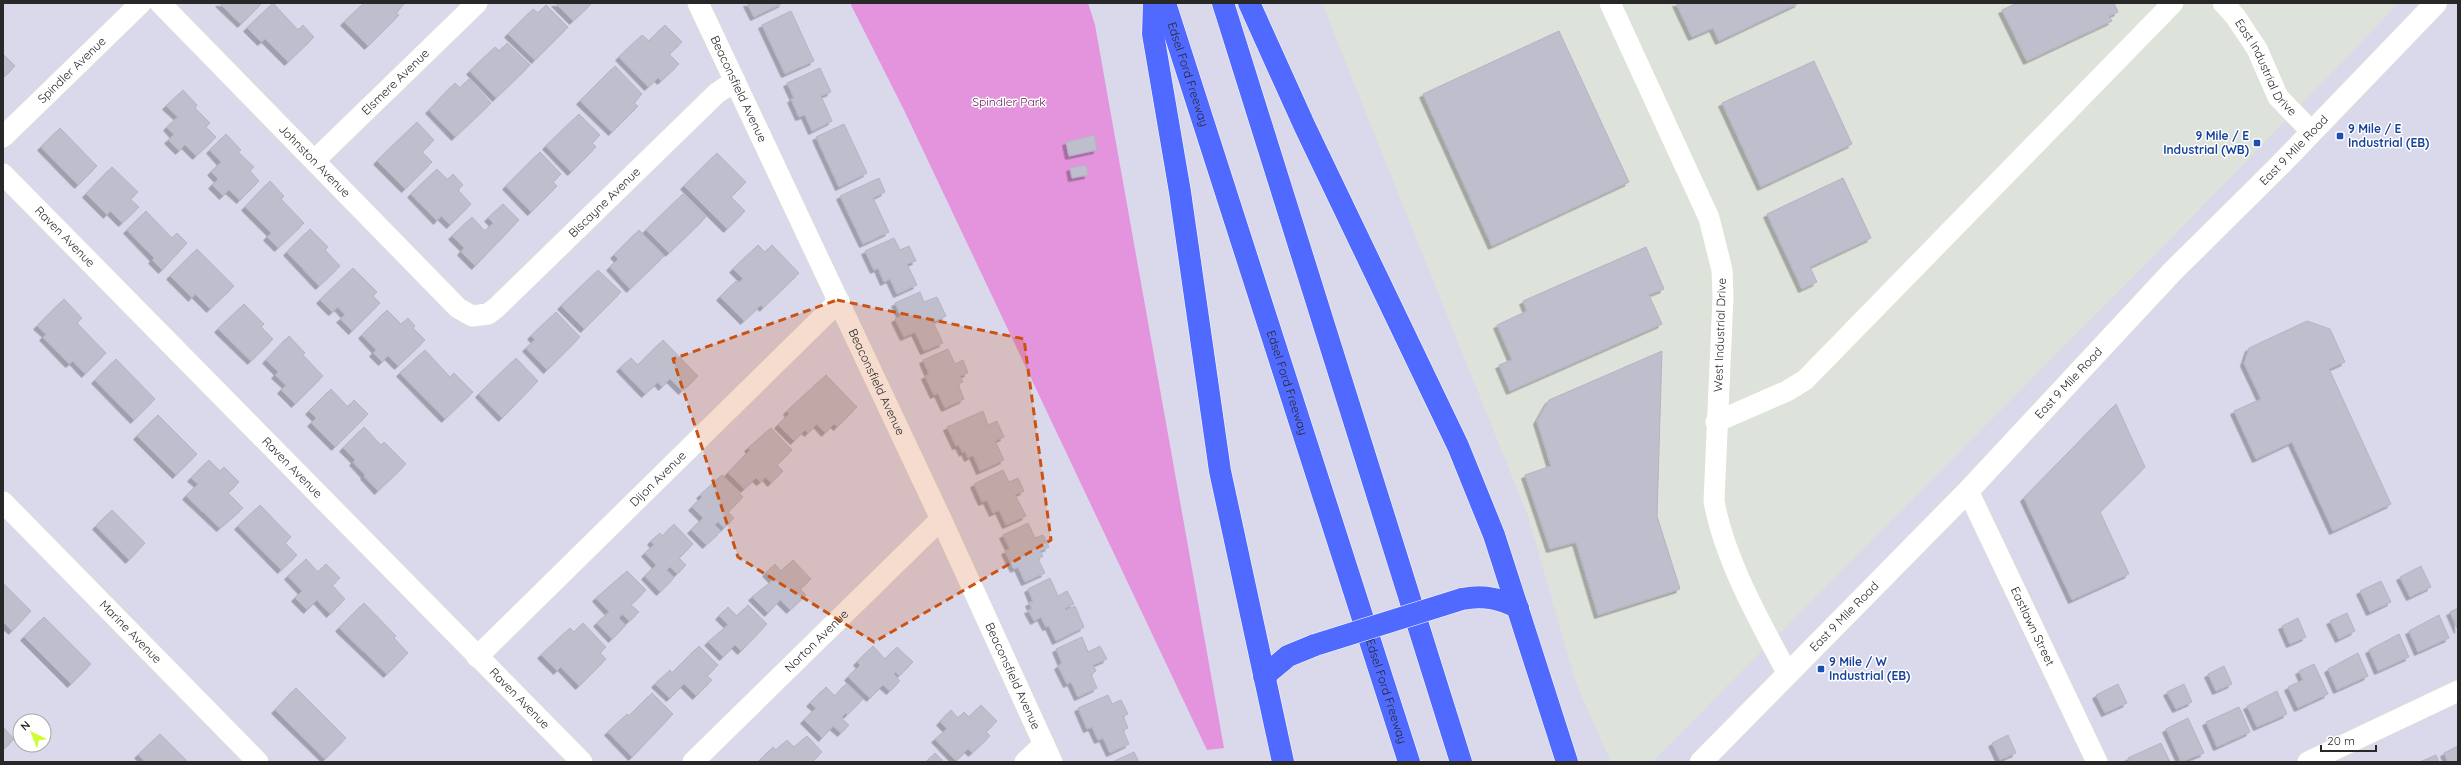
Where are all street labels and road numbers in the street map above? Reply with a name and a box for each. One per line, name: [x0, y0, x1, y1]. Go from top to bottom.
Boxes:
street label: East Industrial Drive: [2232, 16, 2300, 119]
street label: Edsel Ford Freeway: [1165, 20, 1212, 128]
street label: Spindler Avenue: [34, 33, 109, 106]
street label: Beaconsfield Avenue: [707, 33, 770, 145]
street label: Elsmere Avenue: [358, 45, 432, 118]
street label: East 9 Mile Road: [2256, 112, 2331, 188]
street label: Johnston Avenue: [276, 121, 354, 200]
street label: Biscayne Avenue: [565, 164, 643, 240]
street label: Raven Avenue: [32, 203, 99, 270]
street label: West Industrial Drive: [1710, 277, 1729, 392]
street label: Beaconsfield Avenue: [845, 326, 909, 438]
street label: Edsel Ford Freeway: [1264, 328, 1311, 437]
street label: East 9 Mile Road: [2031, 344, 2105, 421]
street label: Raven Avenue: [259, 434, 326, 501]
street label: Dijon Avenue: [626, 447, 689, 509]
street label: East 9 Mile Road: [1806, 578, 1881, 654]
street label: Eastlawn Street: [2008, 584, 2058, 668]
street label: Marine Avenue: [97, 597, 165, 666]
street label: Norton Avenue: [781, 606, 851, 675]
street label: Beaconsfield Avenue: [982, 620, 1044, 732]
street label: Edsel Ford Freeway: [1363, 637, 1411, 745]
street label: Raven Avenue: [486, 664, 553, 732]

